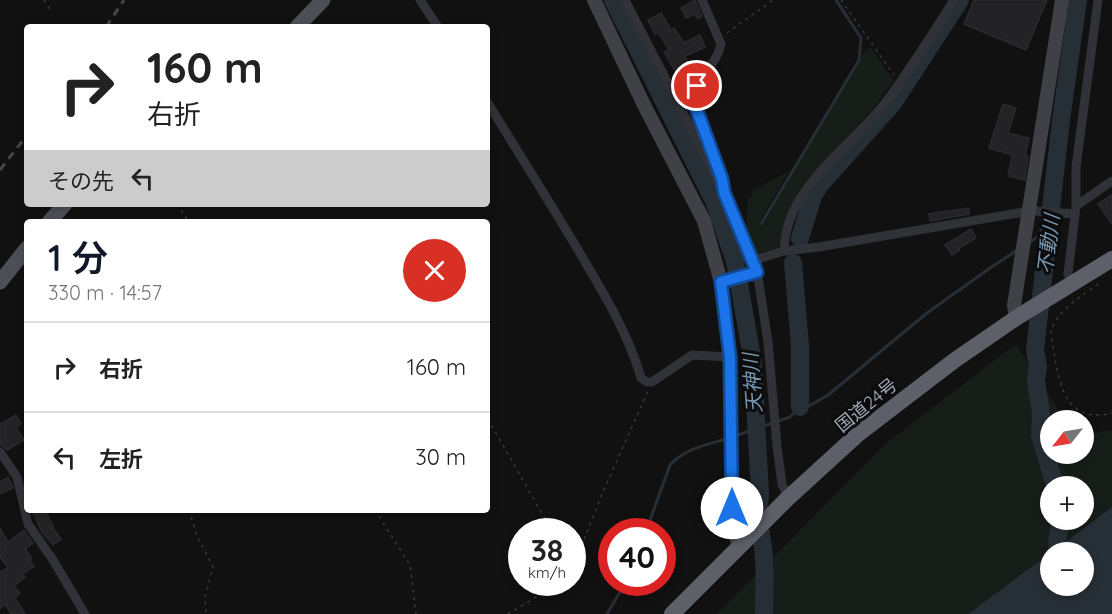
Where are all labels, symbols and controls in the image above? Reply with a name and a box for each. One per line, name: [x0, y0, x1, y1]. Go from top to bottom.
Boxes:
text: 160 m: [147, 41, 263, 94]
icon: right: [48, 48, 126, 126]
pin: [671, 60, 722, 111]
icon: arrive: [680, 69, 713, 102]
text: 右折: [147, 97, 201, 131]
icon: left: [126, 162, 159, 195]
text: その先: [48, 167, 114, 195]
water label: 不動川: [1032, 211, 1064, 275]
text: 1 分: [48, 235, 108, 280]
button: close: [403, 239, 466, 302]
text: 330 m · 14:57: [48, 280, 162, 305]
water label: 天神川: [737, 350, 767, 414]
icon: right: [48, 351, 81, 384]
text: 160 m: [407, 353, 466, 381]
text: 右折: [99, 355, 143, 383]
street label: 国道24号: [830, 373, 902, 437]
north arrow: [1040, 410, 1094, 464]
map controls: [1040, 410, 1094, 596]
icon: left: [48, 441, 81, 474]
text: 30 m: [415, 443, 466, 471]
text: 左折: [99, 445, 143, 473]
position arrow: [700, 476, 764, 540]
button: +: [1040, 476, 1094, 530]
speed limit sign: 40: [598, 518, 676, 596]
text: 38: [531, 531, 563, 569]
button: −: [1040, 542, 1094, 596]
text: km/h: [528, 563, 566, 582]

